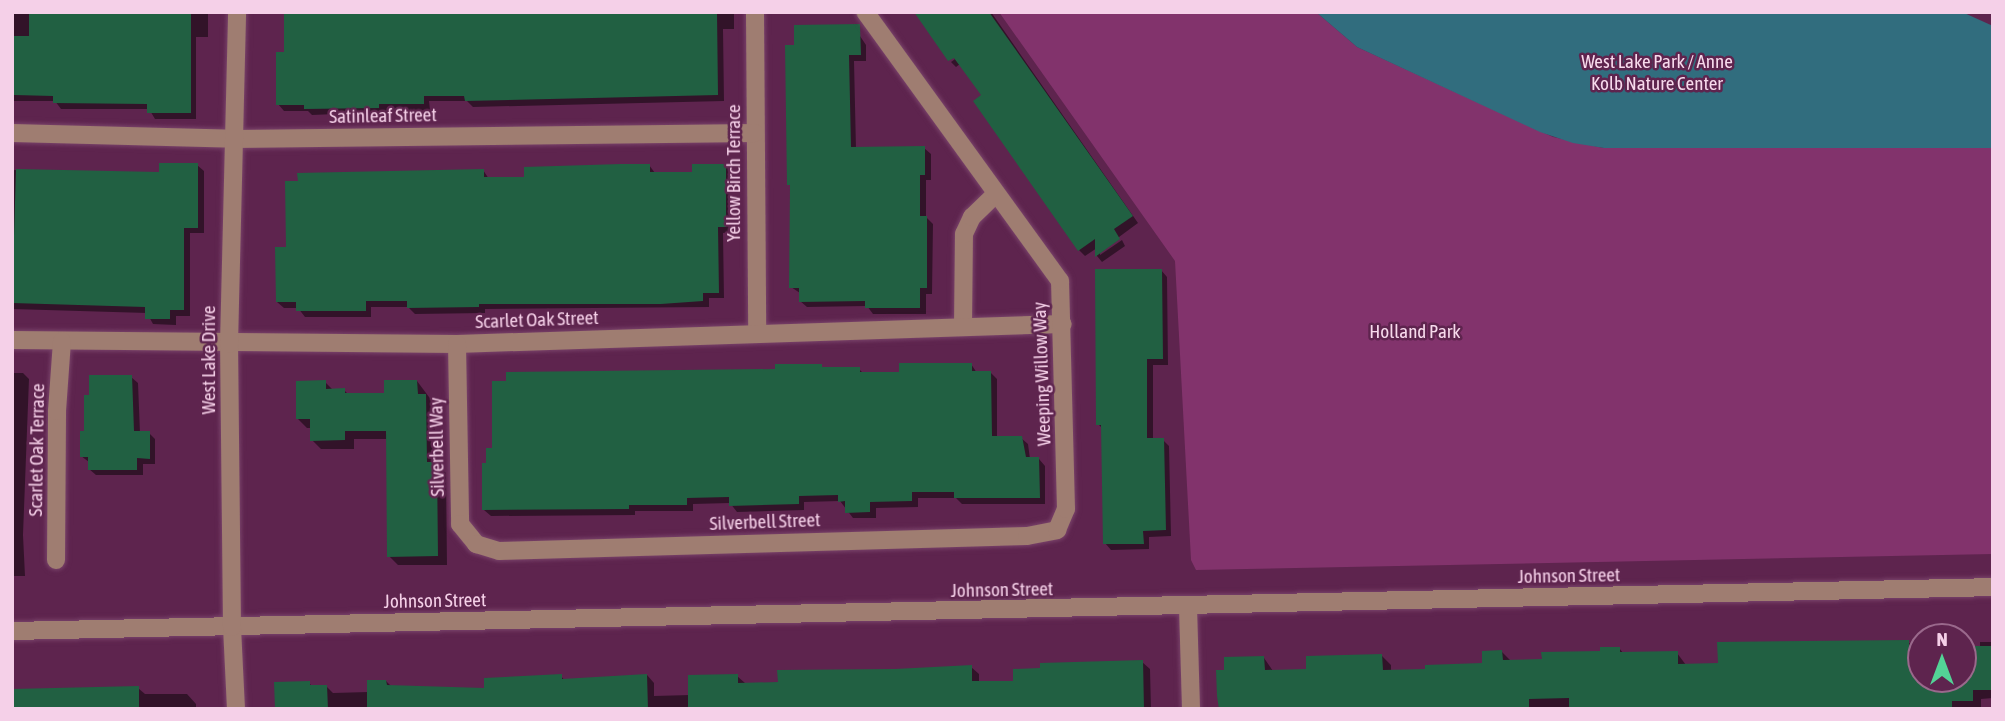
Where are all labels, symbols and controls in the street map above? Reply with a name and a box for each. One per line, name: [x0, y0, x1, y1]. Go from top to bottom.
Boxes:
park label: West Lake Park / Anne Kolb Nature Center: [1581, 51, 1733, 95]
street label: Satinleaf Street: [329, 104, 437, 128]
street label: Yellow Birch Terrace: [723, 104, 745, 242]
street label: Weeping Willow Way: [1028, 301, 1056, 447]
street label: West Lake Drive: [198, 306, 220, 414]
street label: Scarlet Oak Street: [475, 306, 599, 334]
park label: Holland Park: [1369, 321, 1461, 343]
street label: Scarlet Oak Terrace: [24, 383, 50, 517]
street label: Silverbell Way: [425, 397, 449, 497]
street label: Silverbell Street: [709, 509, 821, 535]
street label: Johnson Street: [1518, 564, 1620, 588]
street label: Johnson Street: [951, 578, 1053, 602]
street label: Johnson Street: [384, 589, 486, 613]
north arrow: [1907, 623, 1977, 693]
text: N: [1936, 628, 1948, 650]

